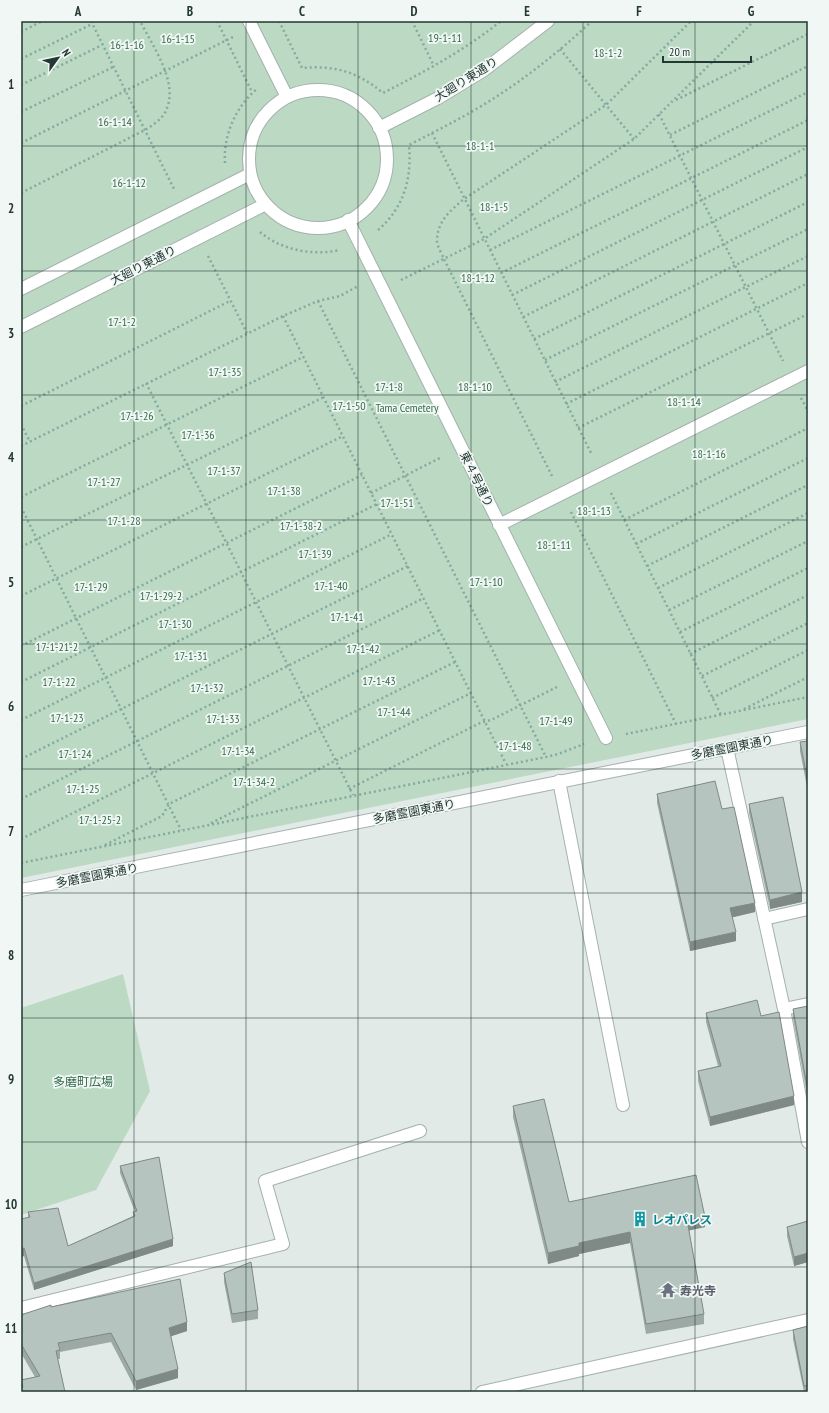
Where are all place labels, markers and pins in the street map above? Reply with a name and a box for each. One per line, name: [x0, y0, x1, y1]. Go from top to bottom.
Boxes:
building icon: レオパレス: [631, 1210, 649, 1228]
place label: レオパレス: [652, 1212, 712, 1227]
temple icon: 寿光寺: [659, 1281, 677, 1299]
place label: 寿光寺: [680, 1283, 716, 1298]

